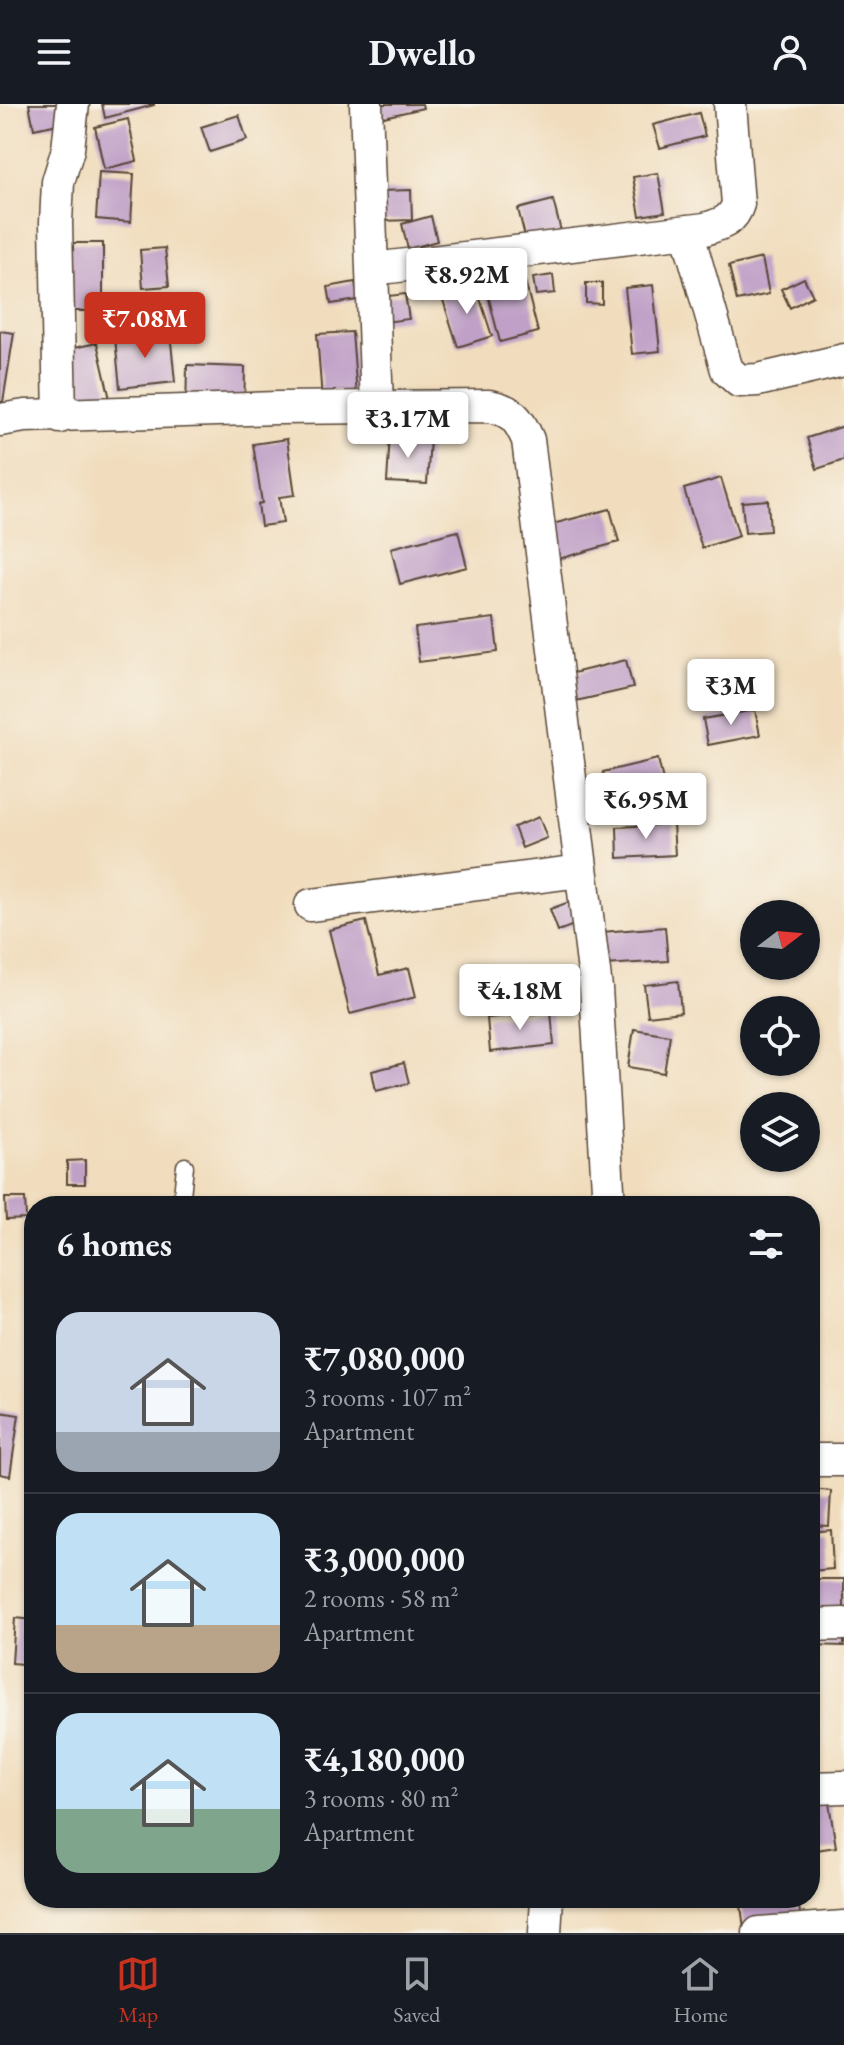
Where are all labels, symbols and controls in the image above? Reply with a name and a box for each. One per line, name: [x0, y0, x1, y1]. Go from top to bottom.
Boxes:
text: Dwello: [368, 29, 476, 76]
icon: menu: [32, 30, 76, 74]
icon: person: [768, 30, 812, 74]
pin: ₹8.92M: [402, 248, 532, 316]
text: ₹8.92M: [424, 257, 510, 291]
pin: ₹7.08M: [80, 292, 210, 360]
text: ₹7.08M: [102, 301, 188, 335]
pin: ₹3.17M: [343, 392, 473, 460]
text: ₹3.17M: [365, 401, 451, 435]
pin: ₹3M: [692, 659, 770, 727]
text: ₹3M: [705, 668, 757, 702]
pin: ₹6.95M: [581, 773, 711, 841]
text: ₹6.95M: [603, 782, 689, 816]
north arrow: [740, 900, 820, 980]
map controls: [740, 900, 820, 1172]
pin: ₹4.18M: [455, 964, 585, 1032]
text: ₹4.18M: [477, 973, 563, 1007]
button: locate: [740, 996, 820, 1076]
button: layers: [740, 1092, 820, 1172]
text: 6 homes: [56, 1222, 172, 1266]
icon: filters: [744, 1222, 788, 1266]
text: ₹7,080,000: [304, 1336, 465, 1380]
icon: home: [120, 1344, 216, 1440]
text: 3 rooms · 107 m²: [304, 1380, 471, 1414]
text: Apartment: [304, 1414, 414, 1448]
text: ₹3,000,000: [304, 1537, 465, 1581]
icon: home: [120, 1545, 216, 1641]
text: 2 rooms · 58 m²: [304, 1581, 459, 1615]
text: Apartment: [304, 1615, 414, 1649]
text: ₹4,180,000: [304, 1737, 465, 1781]
icon: home: [120, 1745, 216, 1841]
text: 3 rooms · 80 m²: [304, 1781, 459, 1815]
text: Apartment: [304, 1815, 414, 1849]
tab: Map: [116, 1952, 160, 2029]
tab: Saved: [393, 1952, 440, 2029]
tab: Home: [673, 1952, 728, 2029]

